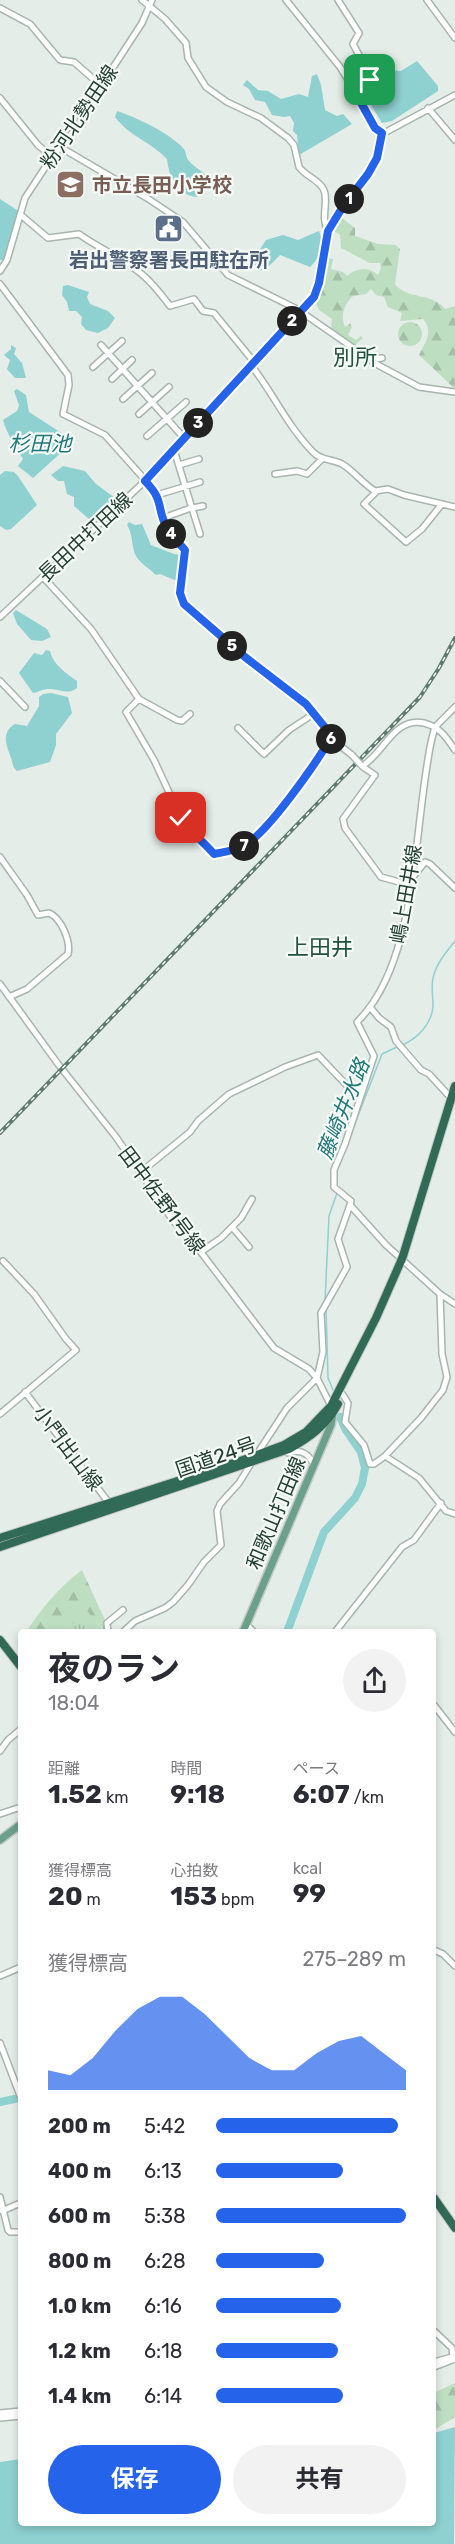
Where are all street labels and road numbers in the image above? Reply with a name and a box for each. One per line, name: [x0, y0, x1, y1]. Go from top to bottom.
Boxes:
street label: 粉河北勢田線: [35, 61, 123, 173]
street label: 長田中打田線: [33, 487, 137, 587]
street label: 嶋上田井線: [385, 843, 427, 945]
street label: 田中佐野1号線: [114, 1141, 210, 1259]
street label: 小門出山線: [28, 1401, 108, 1495]
street label: 国道24号: [172, 1432, 260, 1482]
street label: 和歌山打田線: [242, 1453, 310, 1573]

